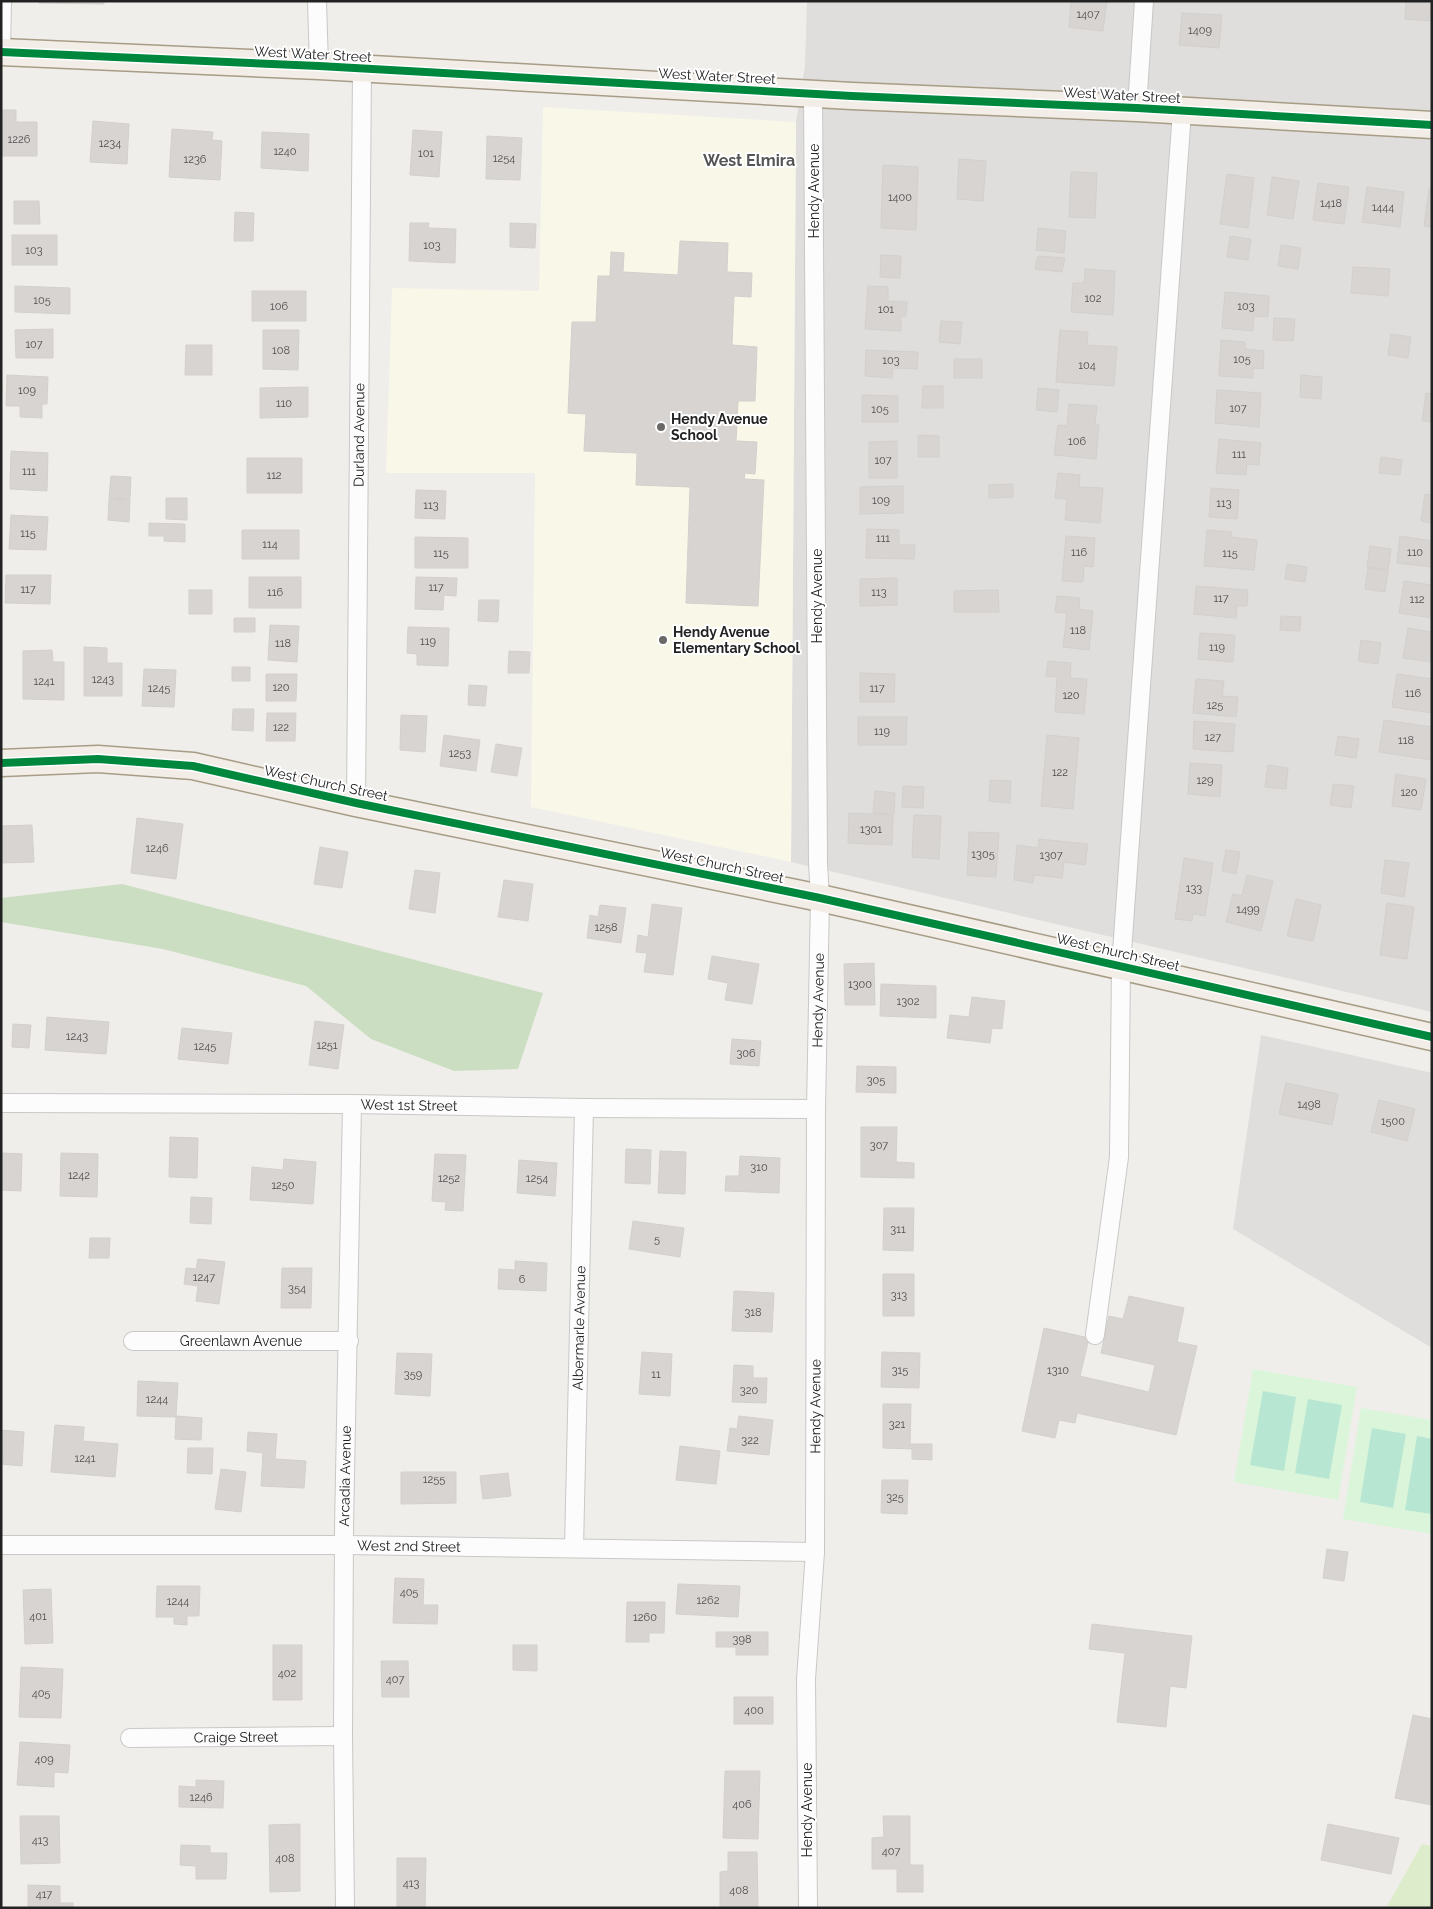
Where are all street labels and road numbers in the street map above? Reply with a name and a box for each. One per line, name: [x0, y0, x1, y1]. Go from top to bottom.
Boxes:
street label: West Water Street: [254, 43, 372, 65]
street label: West Water Street: [658, 65, 776, 87]
street label: West Water Street: [1063, 84, 1181, 106]
street label: Hendy Avenue: [806, 144, 822, 238]
street label: Durland Avenue: [351, 383, 367, 487]
street label: Hendy Avenue: [809, 549, 825, 643]
street label: West Church Street: [263, 762, 390, 804]
street label: West Church Street: [659, 844, 786, 886]
street label: West Church Street: [1055, 930, 1181, 974]
street label: Hendy Avenue: [809, 953, 827, 1048]
street label: West 1st Street: [360, 1096, 458, 1114]
street label: Albermarle Avenue: [570, 1265, 588, 1391]
street label: Greenlawn Avenue: [180, 1333, 302, 1349]
street label: Hendy Avenue: [807, 1359, 823, 1454]
street label: Arcadia Avenue: [336, 1425, 354, 1527]
street label: West 2nd Street: [357, 1537, 461, 1555]
street label: Craige Street: [194, 1729, 279, 1745]
street label: Hendy Avenue: [799, 1763, 815, 1857]

